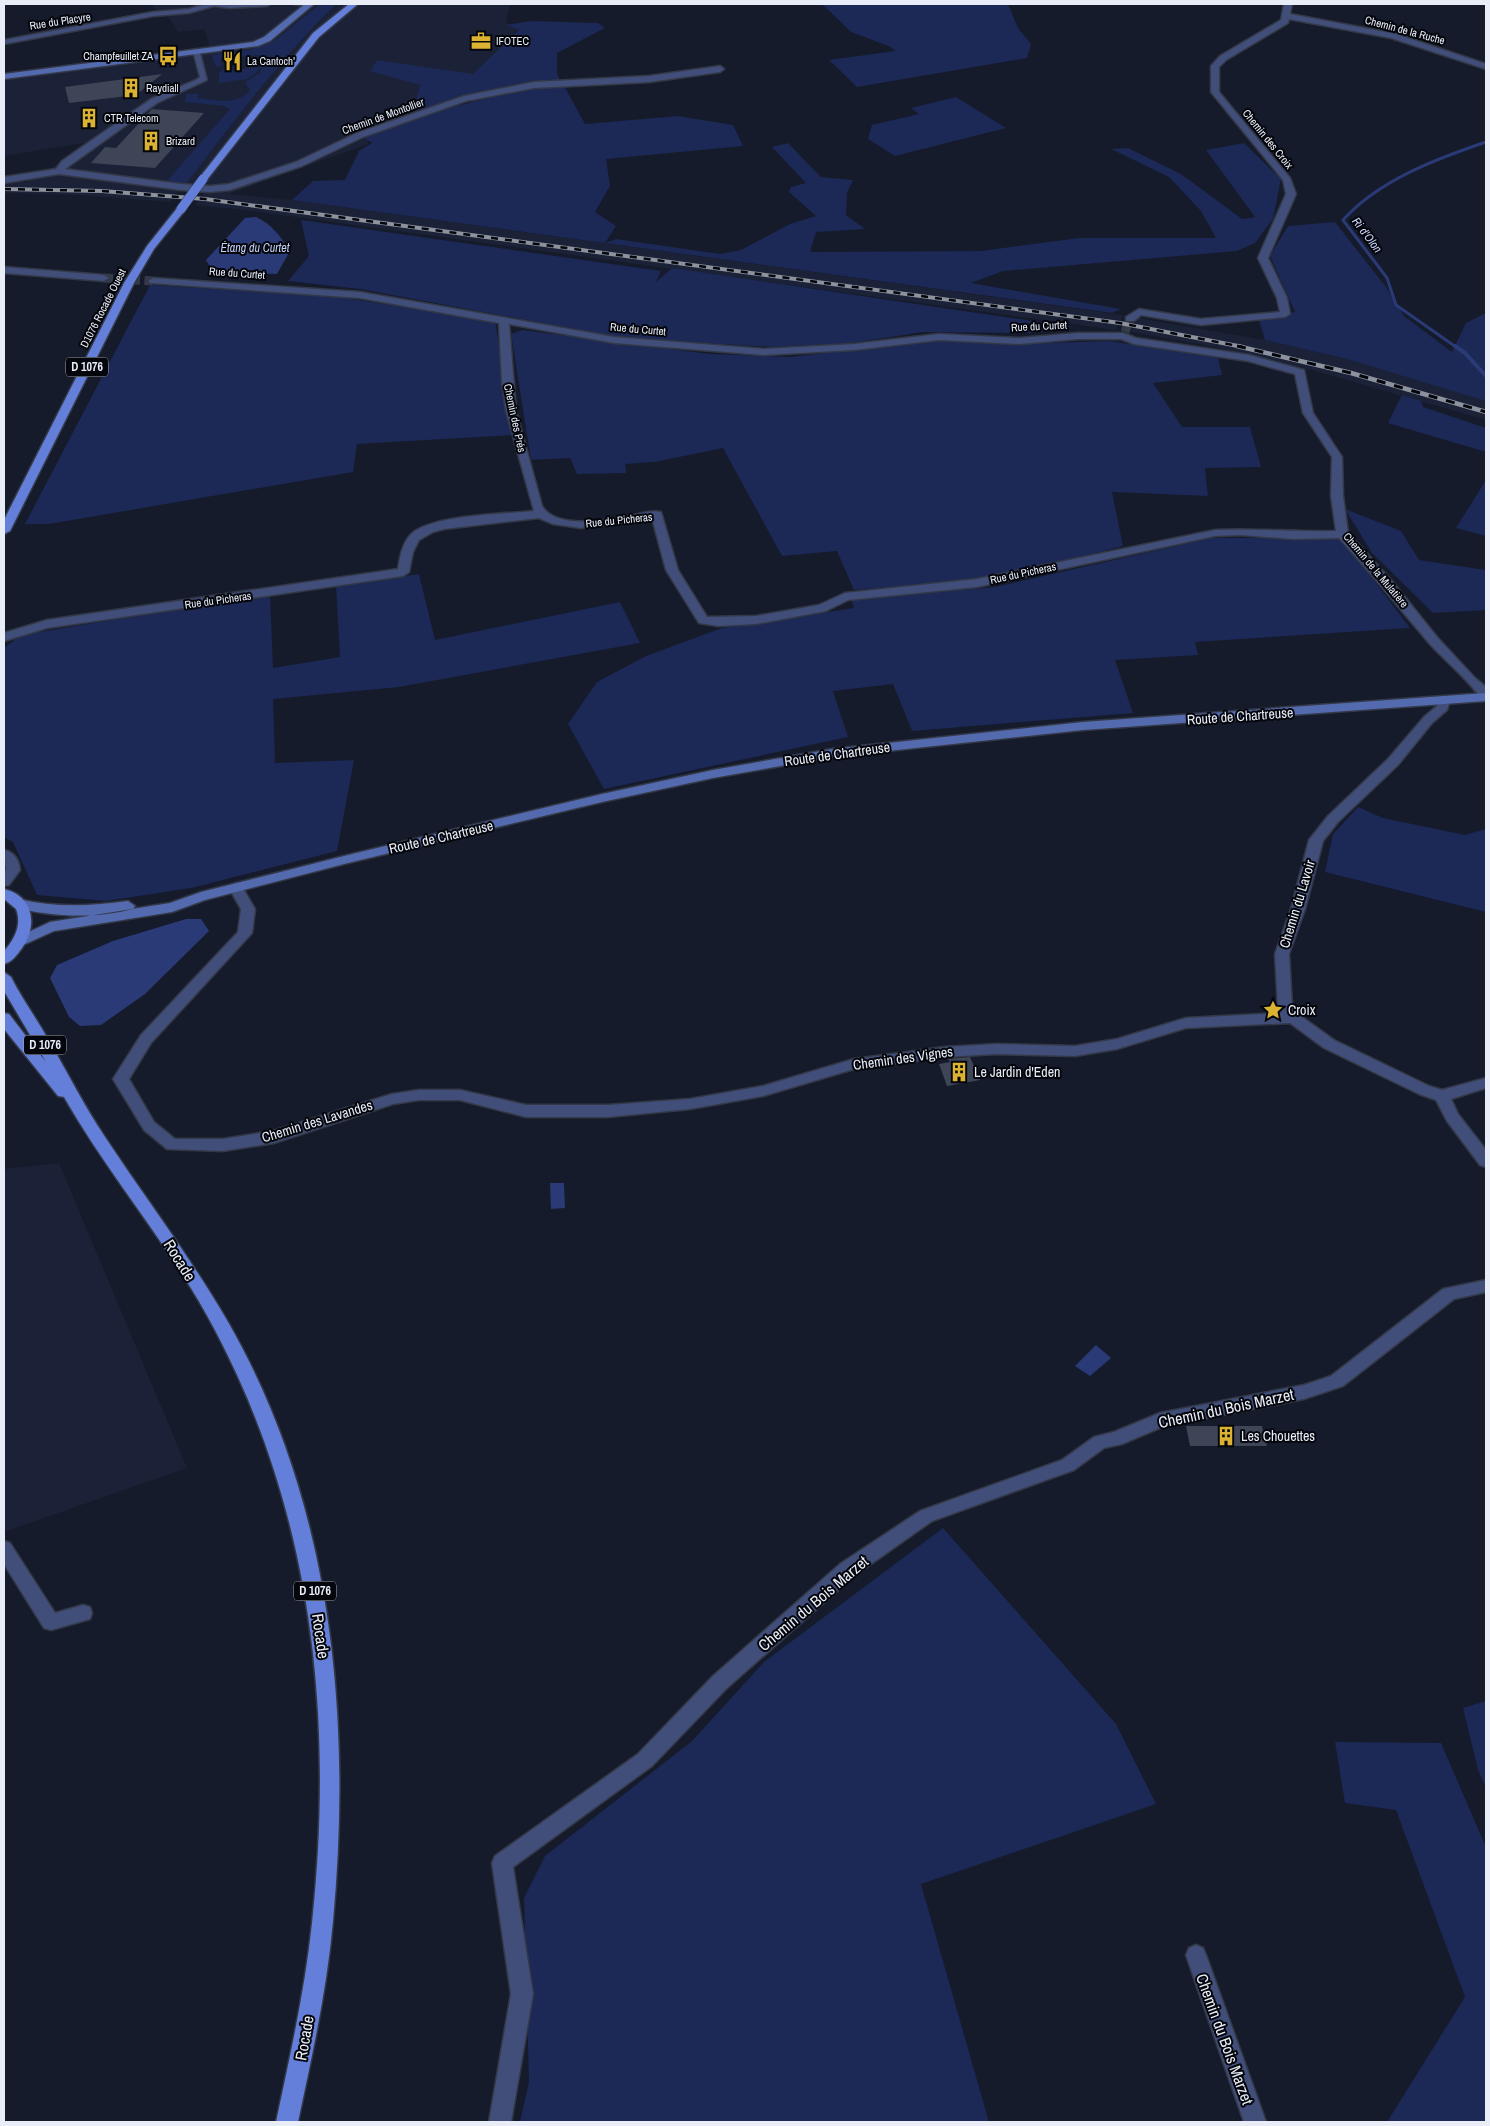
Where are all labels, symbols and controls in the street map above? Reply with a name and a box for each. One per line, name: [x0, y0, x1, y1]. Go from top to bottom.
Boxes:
street label: Rue du Placyre: [28, 9, 92, 33]
street label: Chemin de la Ruche: [1363, 13, 1447, 47]
office icon: IFOTEC: [470, 30, 492, 52]
place label: IFOTEC: [496, 34, 530, 48]
bus stop icon: Champfeuillet ZA: [157, 45, 179, 67]
place label: Champfeuillet ZA: [83, 49, 154, 63]
restaurant icon: La Cantoch': [221, 50, 243, 72]
place label: La Cantoch': [247, 54, 295, 68]
building icon: Raydiall: [120, 77, 142, 99]
place label: Raydiall: [146, 81, 179, 95]
street label: Chemin de Montollier: [340, 95, 426, 137]
street label: Chemin des Croix: [1240, 106, 1297, 172]
building icon: CTR Telecom: [78, 107, 100, 129]
place label: CTR Telecom: [104, 111, 158, 125]
building icon: Brizard: [140, 130, 162, 152]
place label: Brizard: [166, 134, 195, 148]
water label: Ri d'Olon: [1348, 214, 1386, 256]
water label: Étang du Curtet: [221, 240, 290, 256]
street label: Rue du Curtet: [209, 264, 266, 282]
street label: D1076 Rocade Ouest: [77, 266, 129, 350]
street label: Rue du Curtet: [1011, 318, 1068, 334]
street label: Rue du Curtet: [609, 320, 667, 338]
road number: D 1076: [66, 358, 108, 377]
street label: Chemin des Prés: [501, 382, 529, 454]
street label: Rue du Picheras: [585, 509, 654, 530]
street label: Chemin de la Mulatière: [1341, 530, 1411, 610]
street label: Rue du Picheras: [989, 559, 1058, 587]
street label: Rue du Picheras: [184, 588, 253, 612]
street label: Route de Chartreuse: [1186, 703, 1294, 729]
street label: Route de Chartreuse: [783, 738, 891, 770]
street label: Route de Chartreuse: [387, 816, 495, 858]
street label: Chemin du Lavoir: [1275, 858, 1319, 950]
place icon: Croix: [1262, 999, 1284, 1021]
place label: Croix: [1288, 1001, 1316, 1019]
road number: D 1076: [24, 1036, 66, 1054]
street label: Chemin des Vignes: [852, 1042, 954, 1074]
building icon: Le Jardin d'Eden: [948, 1061, 970, 1083]
place label: Le Jardin d'Eden: [974, 1063, 1060, 1081]
street label: Chemin des Lavandes: [259, 1096, 375, 1146]
street label: Rocade: [159, 1235, 201, 1285]
street label: Chemin du Bois Marzet: [1156, 1383, 1296, 1433]
building icon: Les Chouettes: [1215, 1425, 1237, 1447]
place label: Les Chouettes: [1241, 1427, 1315, 1445]
street label: Chemin du Bois Marzet: [753, 1550, 873, 1656]
road number: D 1076: [294, 1582, 336, 1600]
street label: Rocade: [307, 1612, 335, 1660]
street label: Chemin du Bois Marzet: [1191, 1970, 1259, 2108]
street label: Rocade: [289, 2014, 319, 2062]

